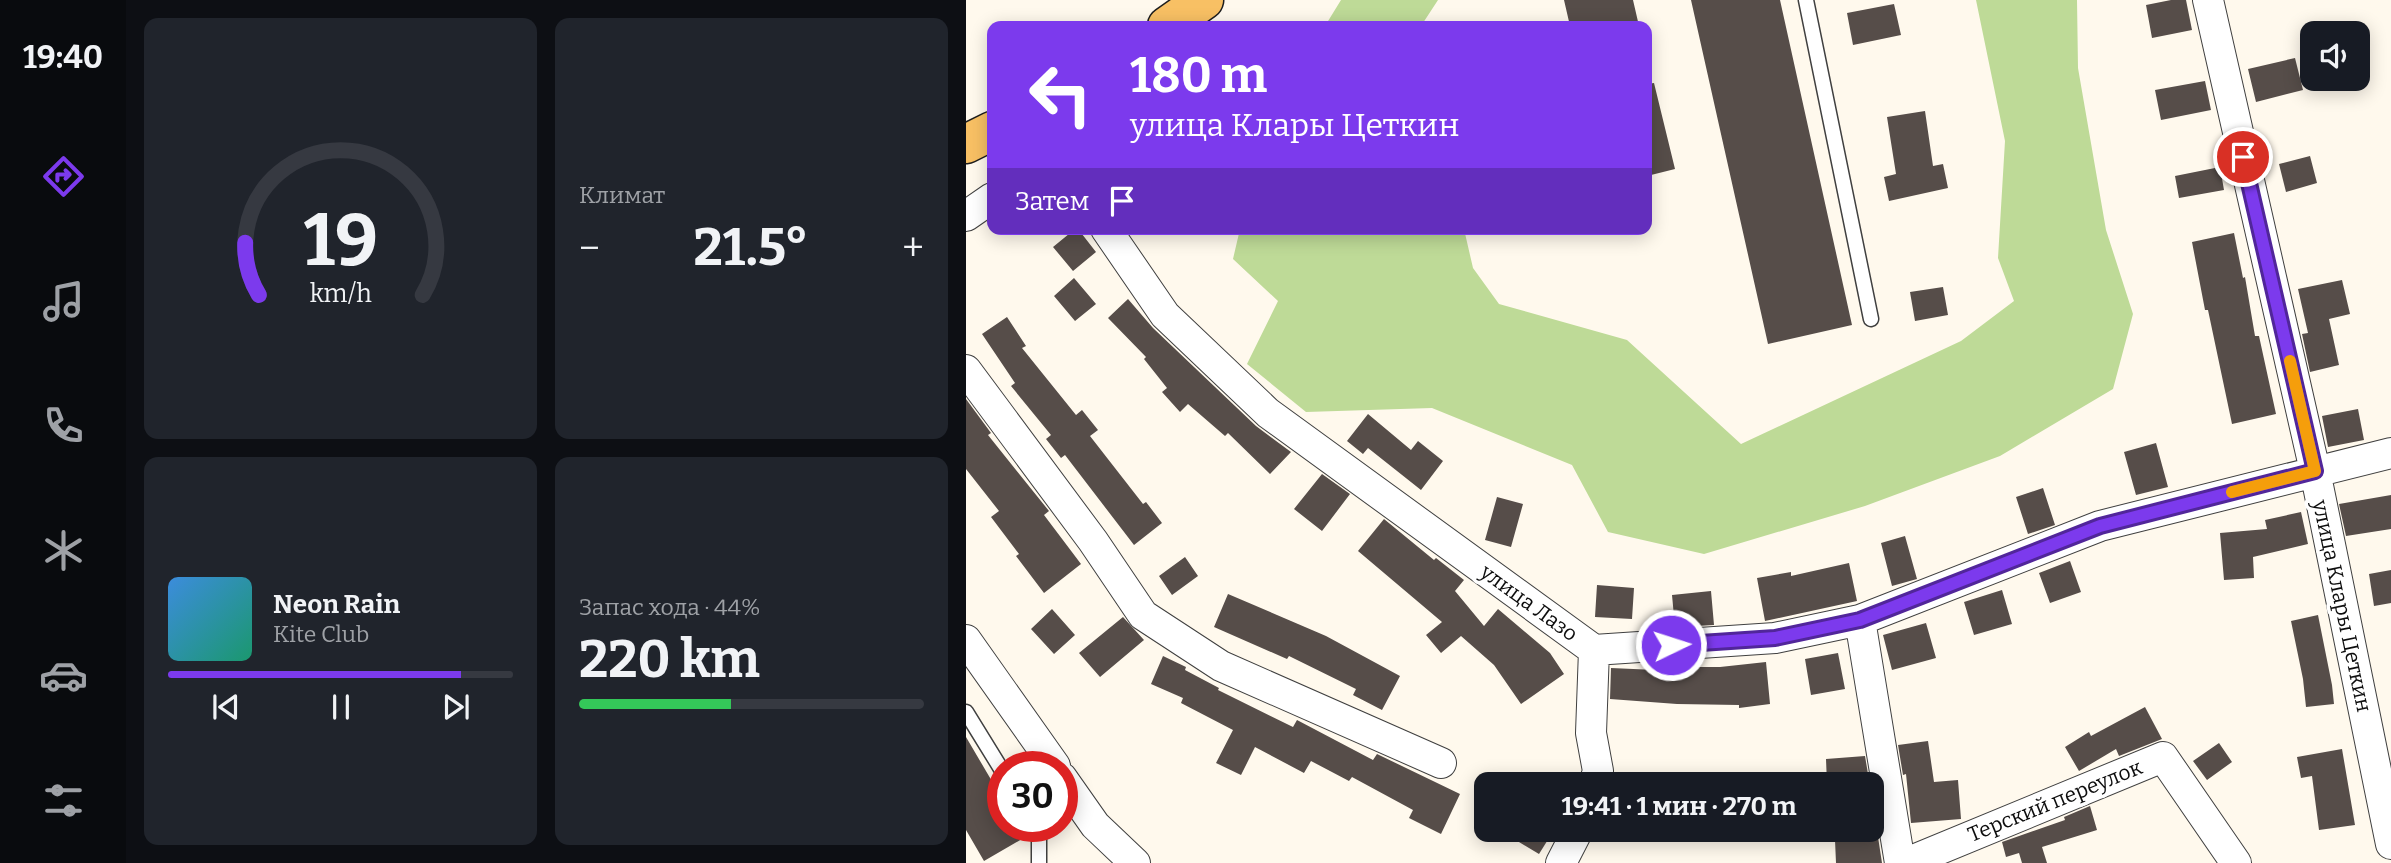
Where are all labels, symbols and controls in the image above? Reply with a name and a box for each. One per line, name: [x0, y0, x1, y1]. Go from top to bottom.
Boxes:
map controls: [2300, 21, 2370, 91]
button: sound: [2300, 21, 2370, 91]
text: 19:40: [23, 38, 103, 76]
text: 180 m: [1130, 46, 1267, 105]
icon: left: [1015, 49, 1106, 140]
text: улица Клары Цеткин: [1130, 106, 1459, 144]
pin: [2213, 127, 2273, 187]
icon: arrive: [2224, 138, 2262, 176]
icon: directions: [39, 152, 88, 201]
text: Климат: [579, 181, 665, 209]
icon: arrive: [1103, 182, 1141, 220]
text: Затем: [1015, 186, 1089, 217]
text: 19: [303, 197, 378, 284]
text: 21.5°: [694, 216, 809, 279]
text: −: [579, 225, 600, 271]
text: +: [902, 225, 924, 271]
icon: music: [39, 277, 88, 326]
text: km/h: [310, 278, 372, 308]
icon: phone: [39, 401, 88, 450]
street label: улица Клары Цеткин: [2307, 497, 2377, 715]
icon: climate: [39, 526, 88, 575]
street label: улица Лазо: [1474, 558, 1583, 647]
text: Neon Rain: [273, 589, 400, 620]
text: Запас хода · 44%: [579, 593, 760, 621]
position arrow: [1634, 608, 1708, 682]
text: Kite Club: [273, 620, 369, 648]
text: 220 km: [579, 628, 760, 691]
icon: car: [39, 651, 88, 700]
icon: previous: [207, 688, 245, 726]
icon: pause: [322, 688, 360, 726]
icon: next: [437, 688, 475, 726]
speed limit sign: 30: [987, 751, 1078, 842]
street label: Терский переулок: [1964, 754, 2147, 848]
icon: filters: [39, 776, 88, 825]
text: 19:41 · 1 мин · 270 m: [1561, 791, 1797, 822]

